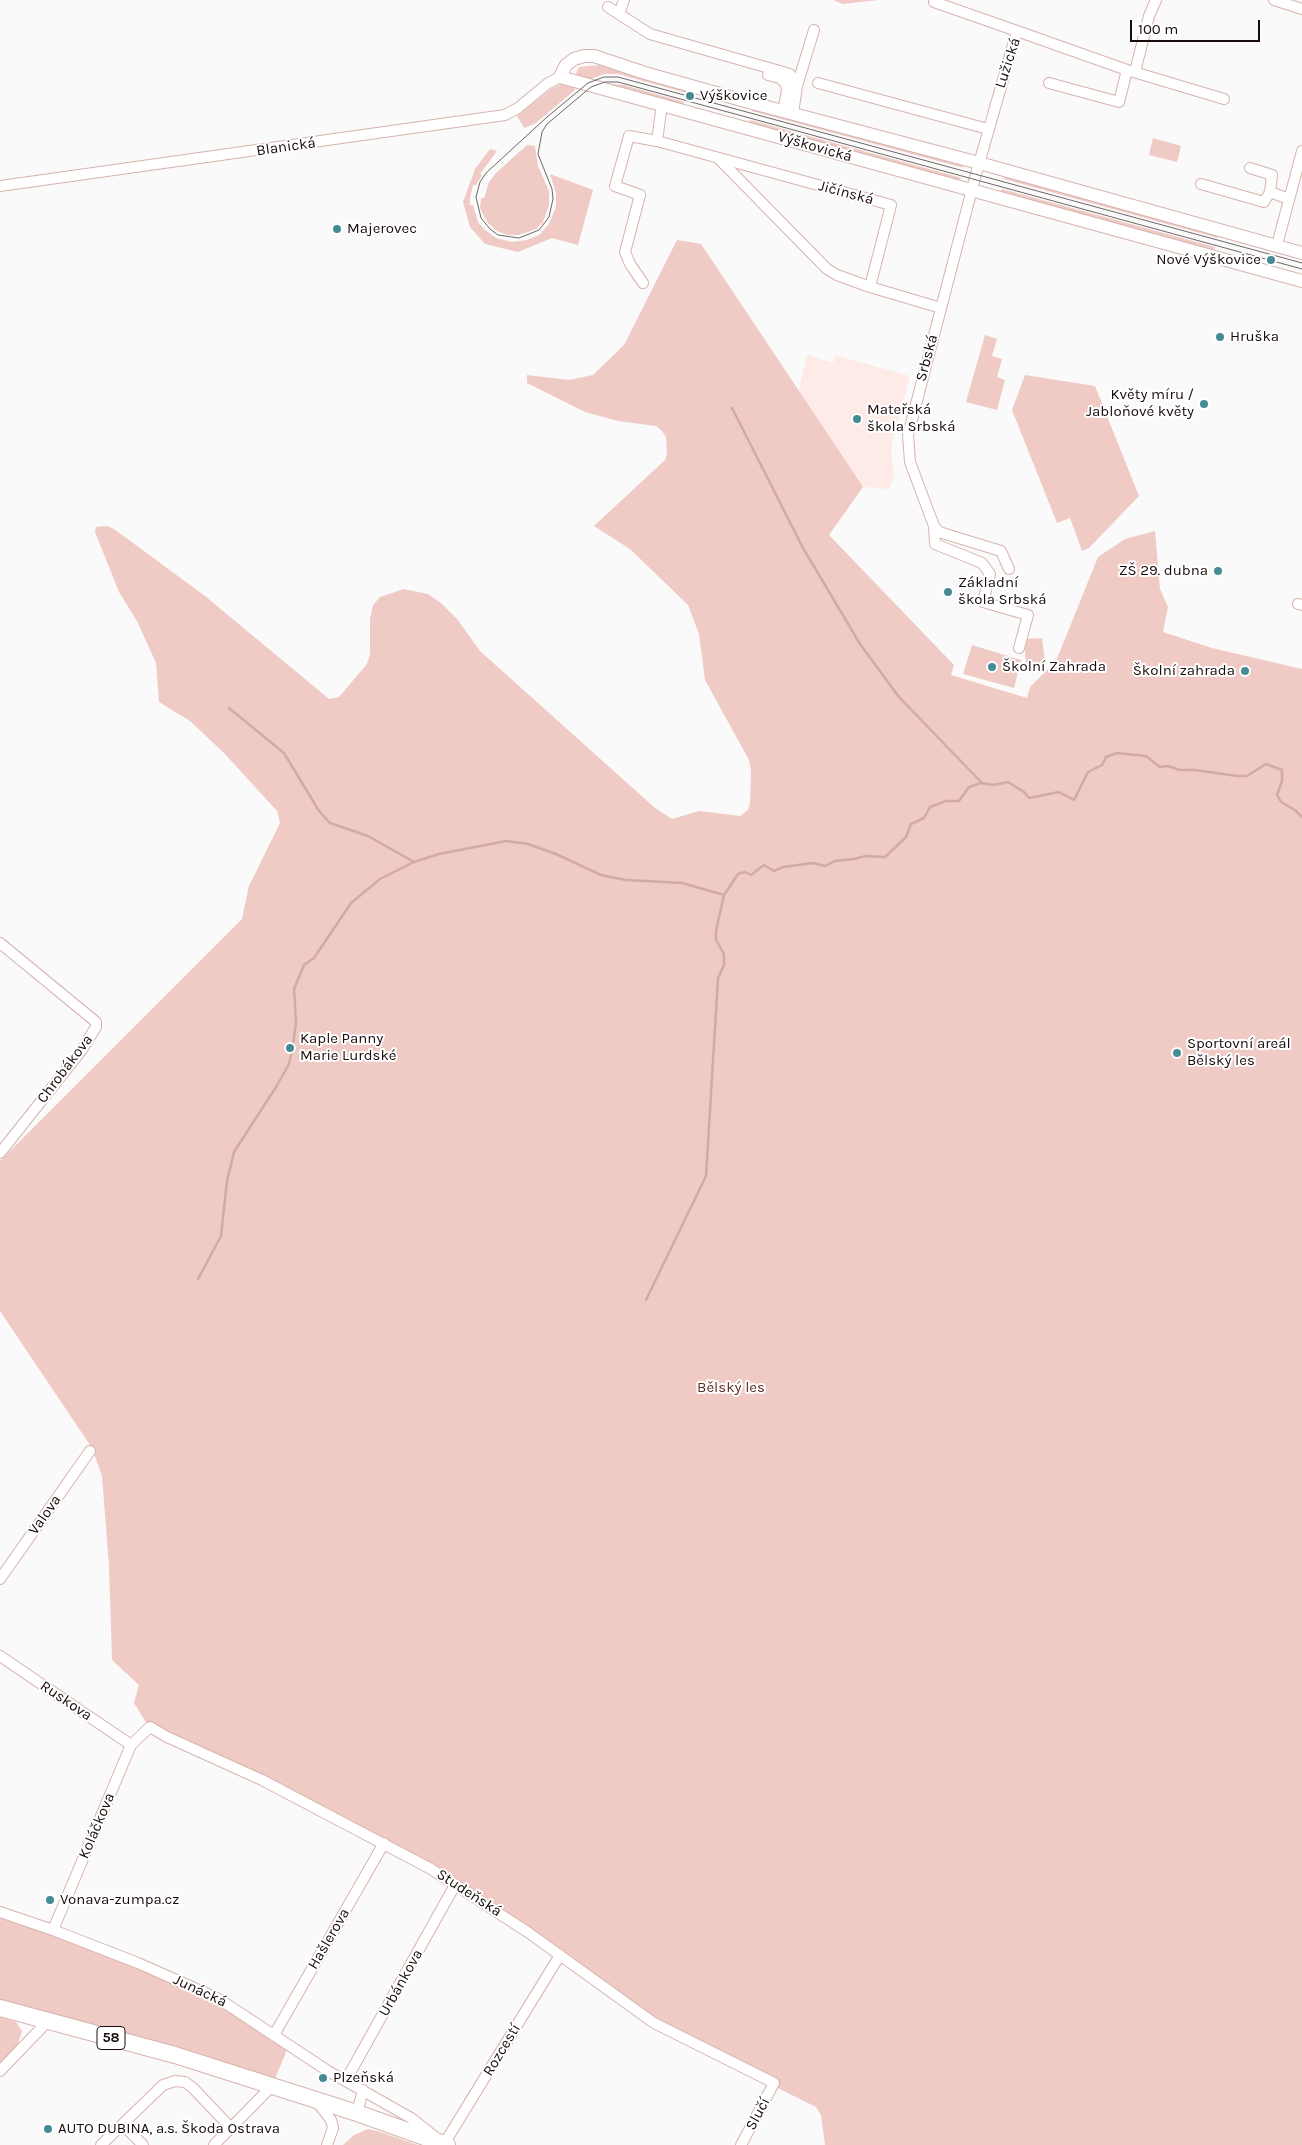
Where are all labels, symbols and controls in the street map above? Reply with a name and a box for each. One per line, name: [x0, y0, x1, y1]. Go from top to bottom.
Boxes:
scale bar: [1132, 10, 1262, 42]
text: 100 m: [1138, 20, 1178, 38]
street label: Lužická: [991, 35, 1025, 91]
place label: Výškovice: [700, 87, 767, 105]
marker: Výškovice: [684, 90, 696, 102]
street label: Výškovická: [776, 128, 854, 166]
street label: Blanická: [255, 134, 317, 160]
street label: Jičínská: [816, 177, 876, 209]
place label: Majerovec: [347, 220, 417, 238]
marker: Majerovec: [331, 223, 343, 235]
place label: Nové Výškovice: [1156, 251, 1261, 269]
marker: Nové Výškovice: [1265, 254, 1277, 266]
place label: Hruška: [1230, 328, 1279, 346]
marker: Hruška: [1214, 331, 1226, 343]
street label: Srbská: [912, 333, 942, 383]
place label: Květy míru / Jabloňové květy: [1086, 386, 1194, 421]
marker: Květy míru / Jabloňové květy: [1198, 398, 1210, 410]
place label: Mateřská škola Srbská: [867, 401, 956, 436]
marker: Mateřská škola Srbská: [851, 413, 863, 425]
place label: ZŠ 29. dubna: [1119, 562, 1208, 580]
marker: ZŠ 29. dubna: [1212, 565, 1224, 577]
place label: Základní škola Srbská: [958, 574, 1047, 609]
marker: Základní škola Srbská: [942, 586, 954, 598]
place label: Školní Zahrada: [1002, 658, 1106, 676]
marker: Školní Zahrada: [986, 661, 998, 673]
place label: Školní zahrada: [1133, 662, 1235, 680]
marker: Školní zahrada: [1239, 665, 1251, 677]
place label: Kaple Panny Marie Lurdské: [300, 1030, 397, 1065]
street label: Chrobákova: [33, 1031, 97, 1107]
place label: Sportovní areál Bělský les: [1187, 1035, 1291, 1070]
marker: Kaple Panny Marie Lurdské: [284, 1042, 296, 1054]
marker: Sportovní areál Bělský les: [1171, 1047, 1183, 1059]
park label: Bělský les: [697, 1379, 765, 1397]
street label: Valova: [25, 1492, 65, 1538]
street label: Ruskova: [37, 1677, 95, 1725]
street label: Koláčkova: [75, 1790, 119, 1862]
street label: Studeňská: [433, 1865, 505, 1921]
place label: Vonava-zumpa.cz: [60, 1891, 179, 1909]
marker: Vonava-zumpa.cz: [44, 1894, 56, 1906]
street label: Hašlerova: [304, 1905, 354, 1973]
street label: Urbánkova: [375, 1946, 427, 2020]
street label: Junácká: [170, 1971, 230, 2011]
street label: Rozcestí: [479, 2021, 525, 2079]
road number: 58: [97, 2026, 125, 2050]
place label: Plzeňská: [333, 2069, 394, 2087]
marker: Plzeňská: [317, 2072, 329, 2084]
street label: Slučí: [742, 2095, 774, 2133]
place label: AUTO DUBINA, a.s. Škoda Ostrava: [58, 2120, 280, 2138]
marker: AUTO DUBINA, a.s. Škoda Ostrava: [42, 2123, 54, 2135]

